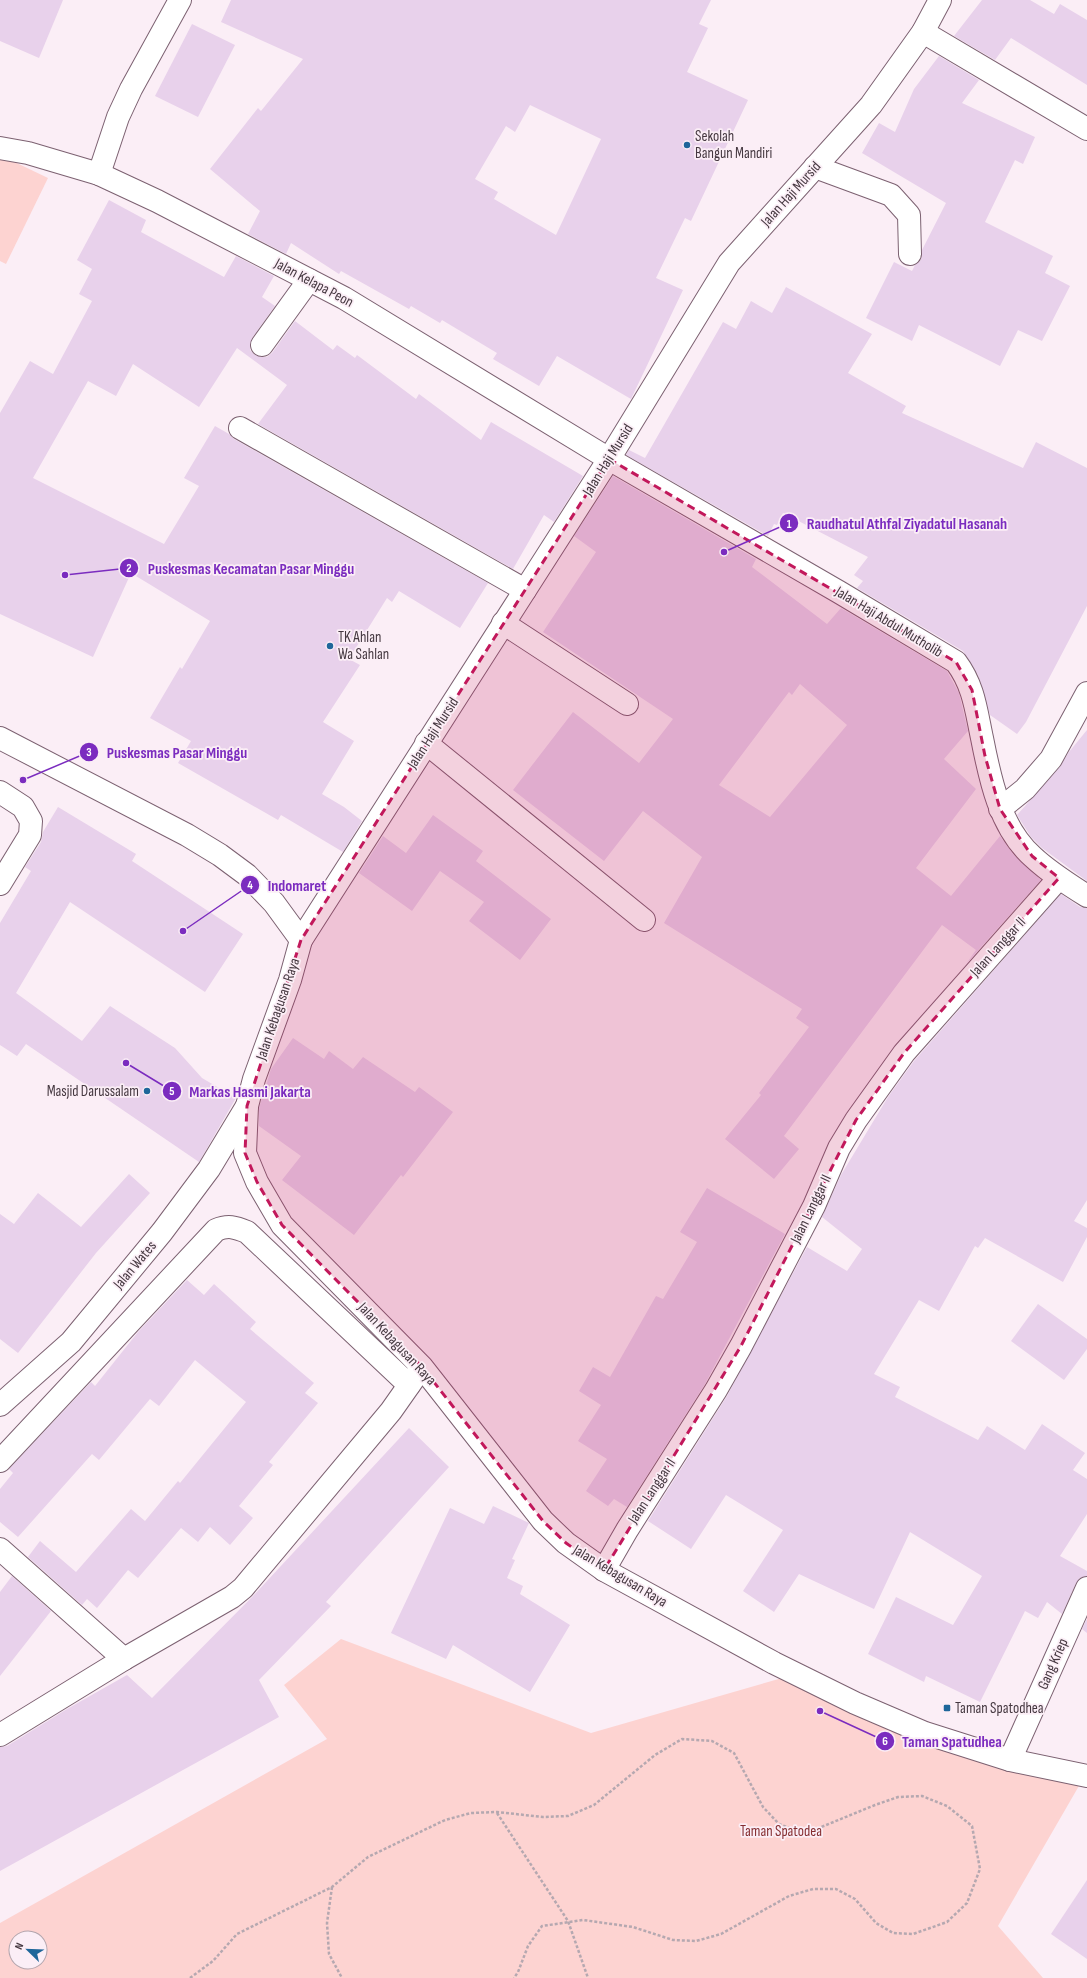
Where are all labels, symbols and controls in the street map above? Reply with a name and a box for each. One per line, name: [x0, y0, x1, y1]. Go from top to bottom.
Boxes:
place label: Sekolah Bangun Mandiri: [695, 127, 772, 163]
marker: Sekolah Bangun Mandiri: [682, 140, 692, 150]
street label: Jalan Haji Mursid: [756, 157, 825, 231]
street label: Jalan Kelapa Peon: [270, 254, 357, 312]
street label: Jalan Haji Mursid: [578, 421, 638, 500]
callout: Raudhatul Athfal Ziyadatul Hasanah: [779, 509, 1015, 537]
text: Raudhatul Athfal Ziyadatul Hasanah: [807, 515, 1007, 534]
text: 1: [787, 517, 792, 532]
callout: Puskesmas Kecamatan Pasar Minggu: [119, 554, 362, 582]
text: Puskesmas Kecamatan Pasar Minggu: [148, 560, 354, 579]
text: 2: [126, 561, 132, 576]
street label: Jalan Haji Abdul Mutholib: [831, 582, 946, 662]
place label: TK Ahlan Wa Sahlan: [338, 628, 389, 664]
marker: TK Ahlan Wa Sahlan: [325, 641, 335, 651]
street label: Jalan Haji Mursid: [402, 694, 463, 773]
callout: Puskesmas Pasar Minggu: [79, 738, 256, 766]
text: Puskesmas Pasar Minggu: [107, 744, 247, 763]
text: 3: [86, 745, 92, 760]
callout: Indomaret: [240, 871, 334, 899]
text: Indomaret: [268, 877, 326, 896]
text: 4: [247, 878, 253, 893]
street label: Jalan Langgar II: [965, 913, 1030, 982]
street label: Jalan Kebagusan Raya: [251, 955, 304, 1063]
callout: Markas Hasmi Jakarta: [162, 1077, 319, 1105]
place label: Masjid Darussalam: [47, 1082, 139, 1101]
text: Markas Hasmi Jakarta: [189, 1083, 311, 1102]
text: 5: [169, 1084, 175, 1099]
marker: Masjid Darussalam: [142, 1086, 152, 1096]
street label: Jalan Langgar II: [786, 1171, 836, 1247]
street label: Jalan Wates: [109, 1237, 161, 1294]
street label: Jalan Kebagusan Raya: [353, 1298, 440, 1390]
street label: Jalan Langgar II: [623, 1455, 680, 1528]
street label: Jalan Kebagusan Raya: [569, 1540, 671, 1612]
street label: Gang Kriep: [1033, 1635, 1073, 1693]
place label: Taman Spatodhea: [955, 1699, 1044, 1718]
marker: Taman Spatodhea: [942, 1703, 952, 1713]
callout: Taman Spatudhea: [875, 1727, 1010, 1755]
text: Taman Spatudhea: [902, 1733, 1002, 1752]
text: 6: [882, 1734, 888, 1749]
park label: Taman Spatodea: [740, 1822, 822, 1841]
north arrow: [8, 1930, 48, 1970]
text: N: [12, 1941, 26, 1952]

